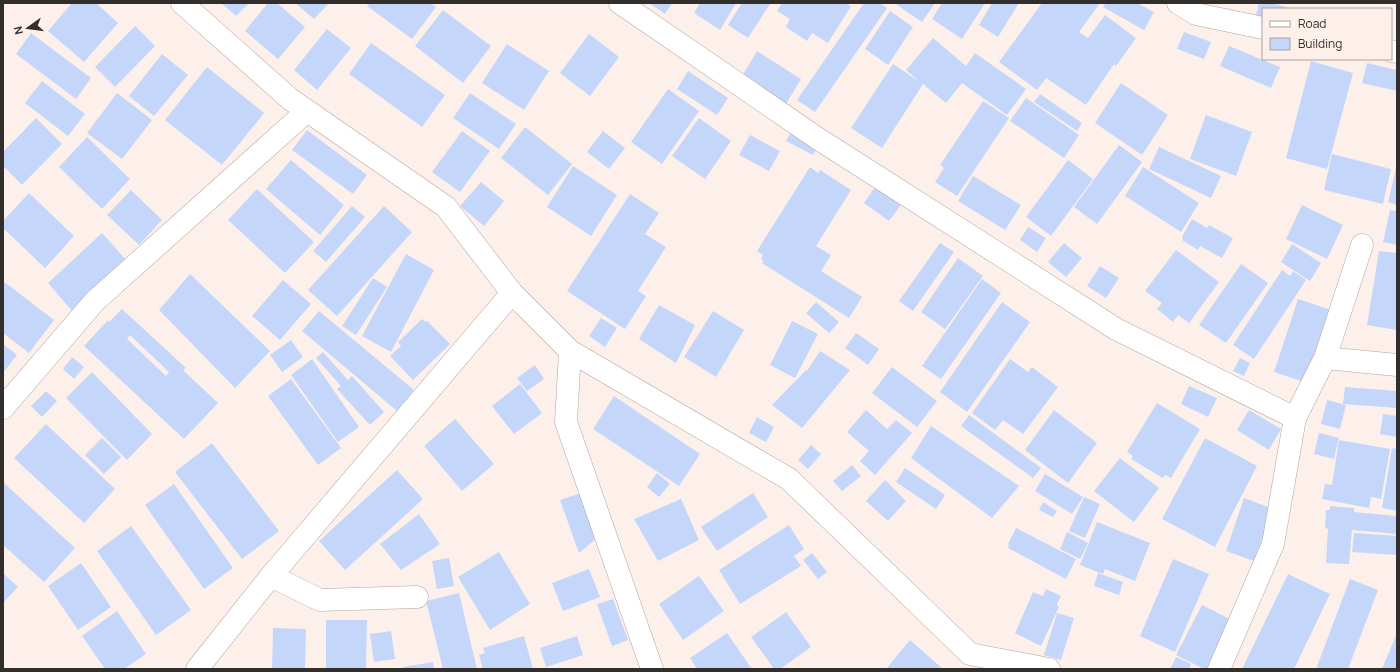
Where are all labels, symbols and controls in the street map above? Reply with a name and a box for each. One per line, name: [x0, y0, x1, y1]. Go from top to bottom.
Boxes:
north arrow: [8, 8, 48, 48]
legend: [1262, 8, 1392, 60]
text: Road: [1298, 15, 1326, 32]
text: N: [10, 25, 26, 36]
text: Building: [1298, 35, 1342, 52]

